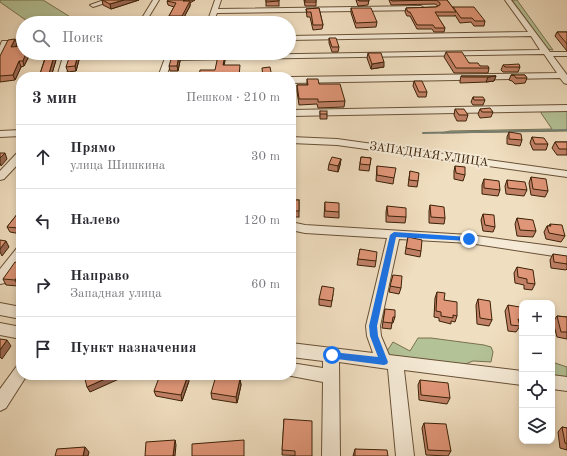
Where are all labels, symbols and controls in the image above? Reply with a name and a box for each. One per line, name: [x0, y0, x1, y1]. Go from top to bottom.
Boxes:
search box: [16, 16, 296, 60]
icon: search: [30, 27, 52, 49]
text: Поиск: [62, 31, 103, 46]
text: 3 мин: [32, 90, 77, 107]
text: Пешком · 210 m: [186, 91, 280, 104]
text: Прямо: [70, 141, 116, 156]
street label: ЗАПАДНАЯ УЛИЦА: [369, 141, 489, 169]
icon: ahead: [32, 146, 54, 168]
text: 30 m: [251, 150, 280, 163]
text: улица Шишкина: [70, 159, 165, 172]
icon: left: [32, 210, 54, 232]
text: Налево: [70, 213, 120, 228]
text: 120 m: [243, 214, 280, 227]
route end: [460, 230, 478, 248]
text: Направо: [70, 269, 129, 284]
icon: right: [32, 274, 54, 296]
text: 60 m: [251, 278, 280, 291]
text: Западная улица: [70, 287, 162, 300]
map controls: [519, 300, 555, 444]
button: +: [519, 300, 555, 336]
button: −: [519, 336, 555, 372]
icon: arrive: [32, 338, 54, 360]
text: Пункт назначения: [70, 341, 197, 356]
route start: [323, 346, 341, 364]
button: locate: [519, 372, 555, 408]
button: layers: [519, 408, 555, 444]

